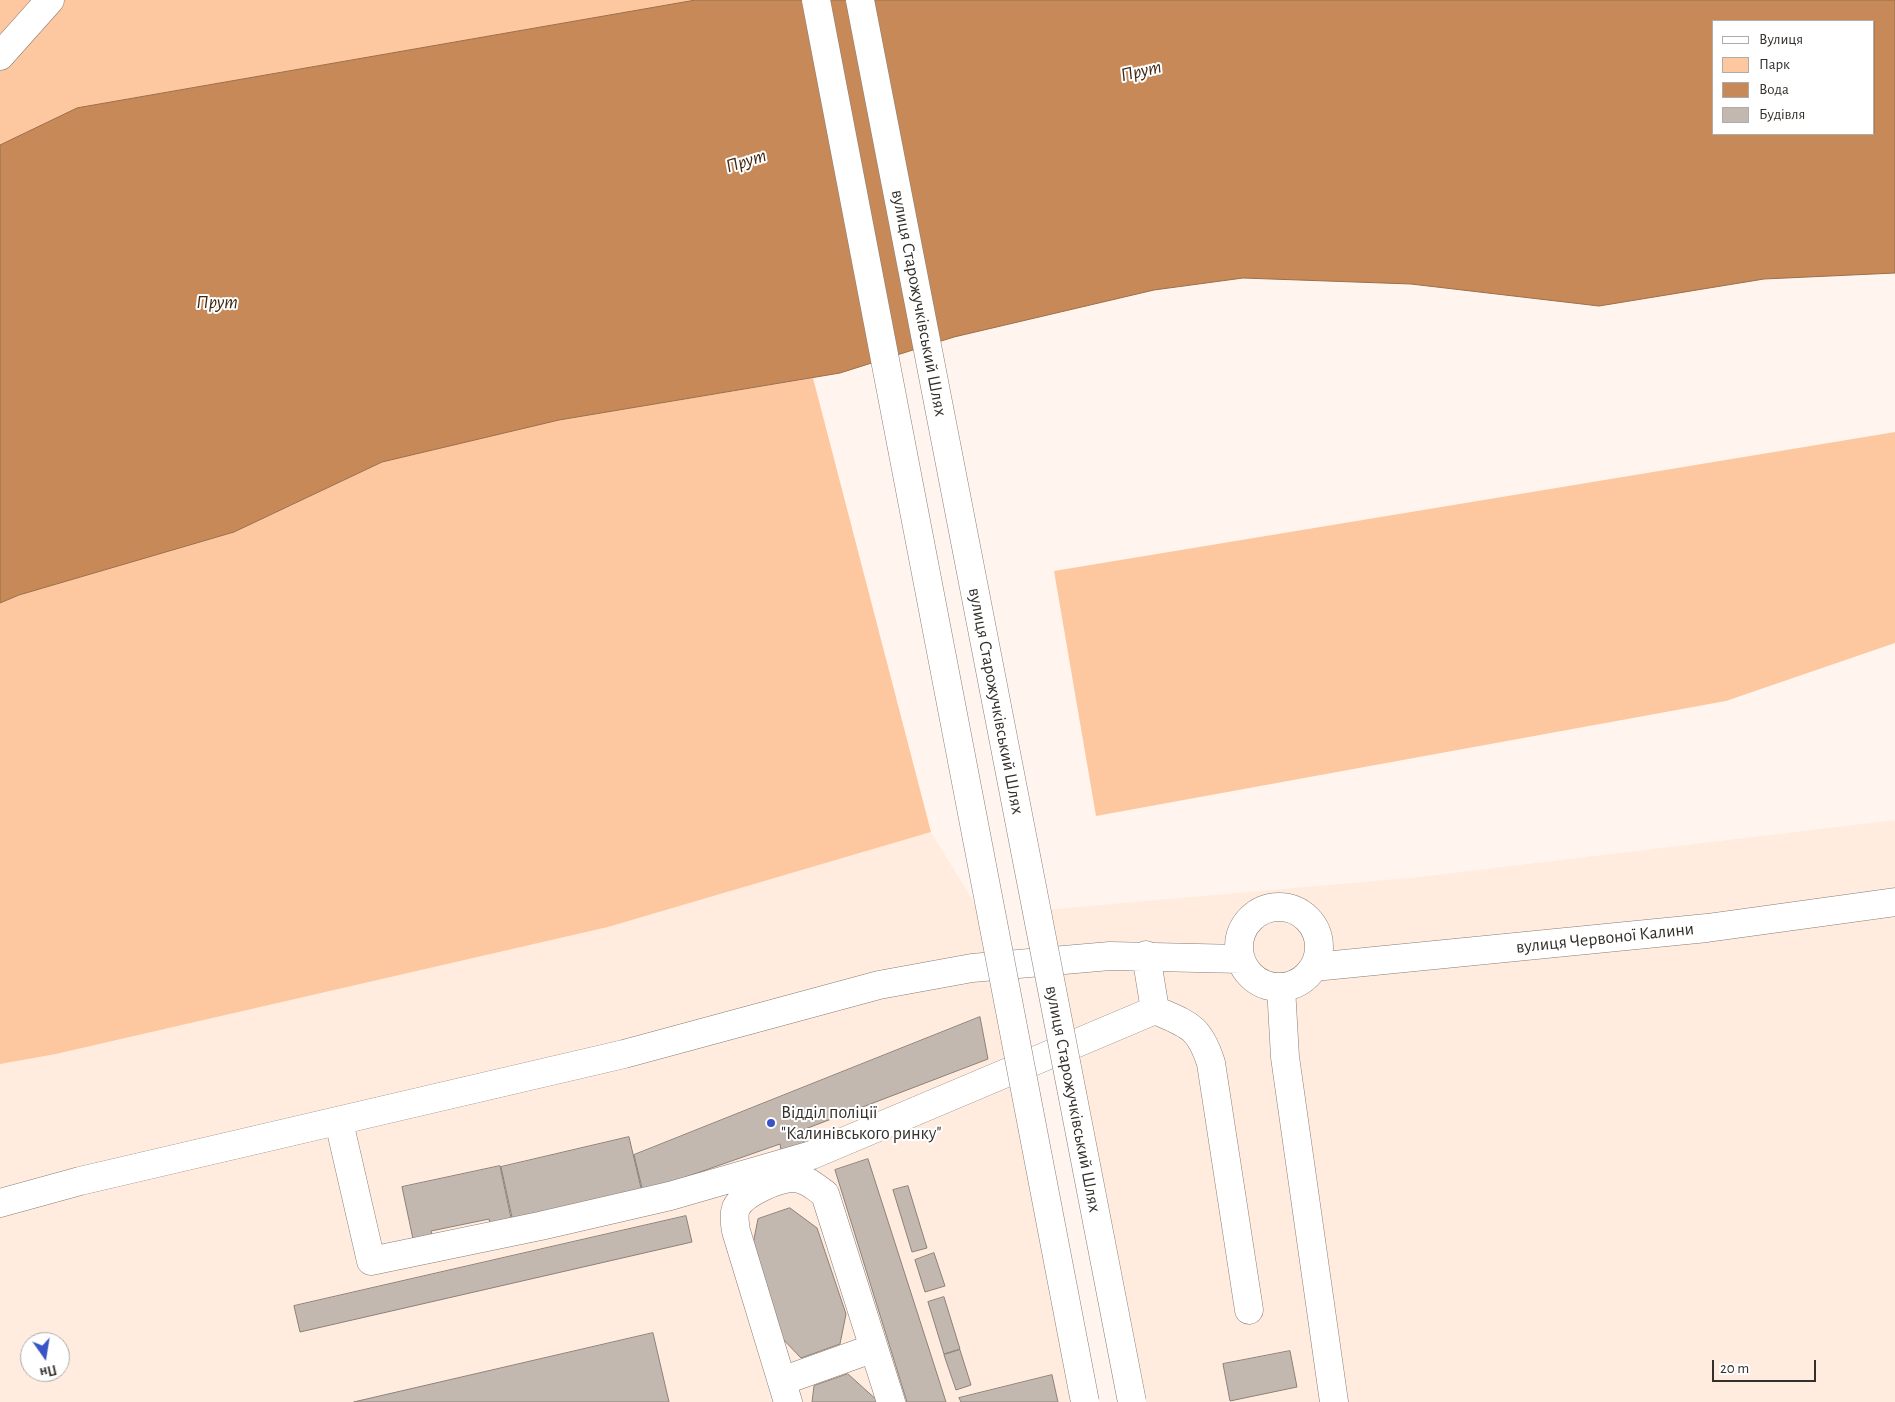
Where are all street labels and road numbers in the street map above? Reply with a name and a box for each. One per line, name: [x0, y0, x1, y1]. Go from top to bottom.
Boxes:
street label: вулиця Старожучківський Шлях: [886, 188, 952, 418]
street label: вулиця Старожучківський Шлях: [963, 586, 1029, 816]
street label: вулиця Червоної Калини: [1515, 918, 1695, 958]
street label: вулиця Старожучківський Шлях: [1040, 984, 1106, 1214]

